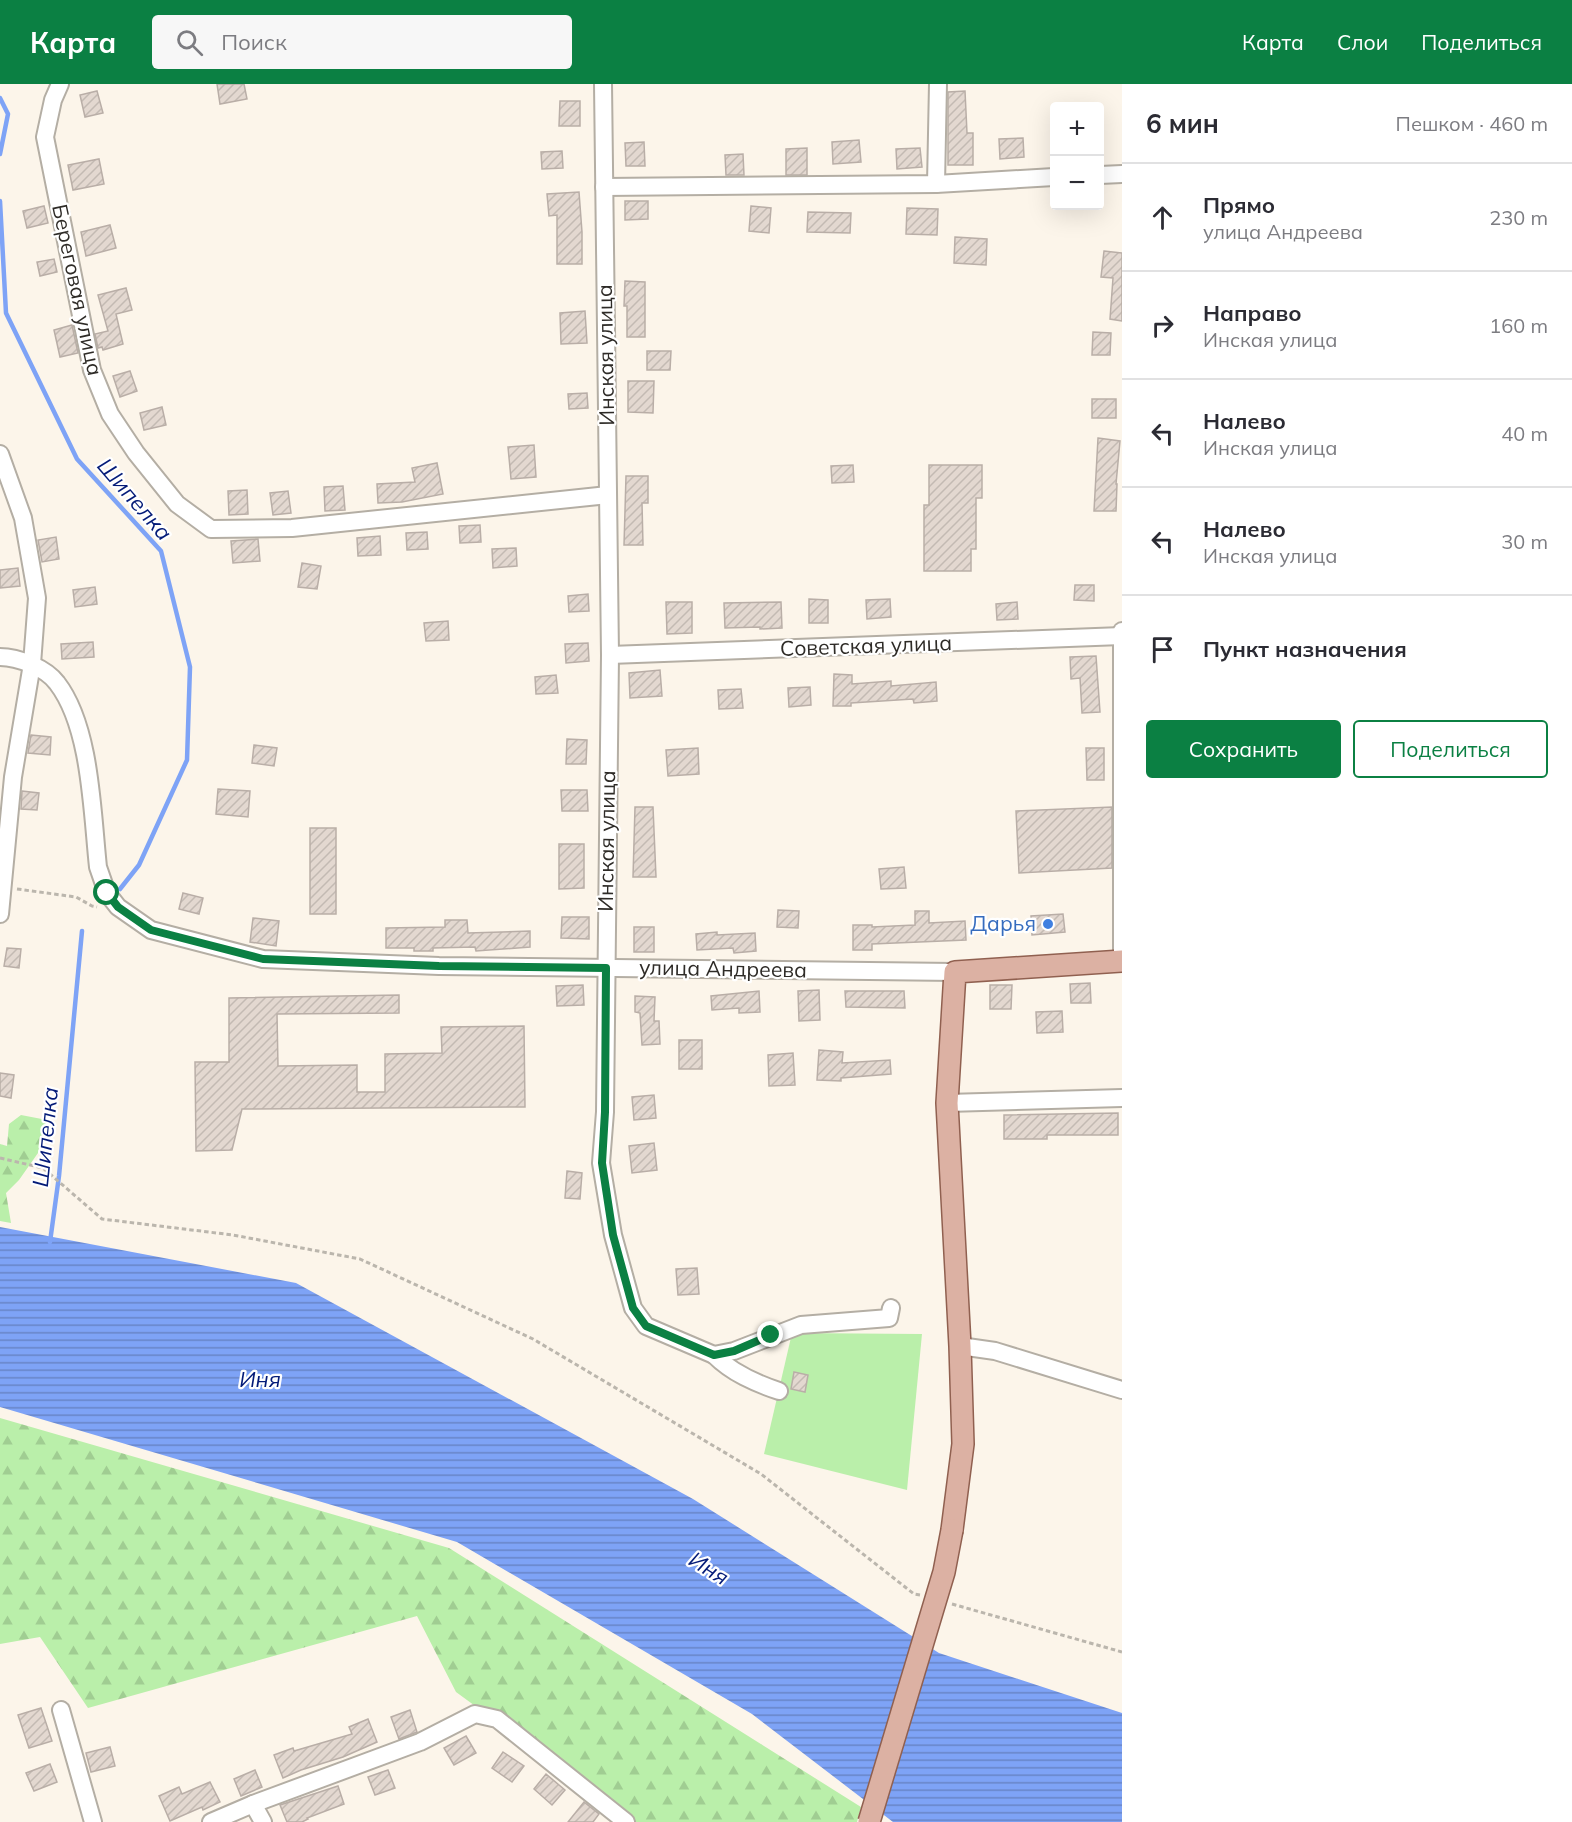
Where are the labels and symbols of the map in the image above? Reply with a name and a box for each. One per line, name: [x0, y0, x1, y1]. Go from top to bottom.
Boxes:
street label: Береговая улица: [47, 202, 109, 378]
street label: Инская улица: [591, 284, 619, 426]
water label: Шипелка: [92, 452, 178, 546]
street label: Советская улица: [779, 629, 952, 661]
street label: Инская улица: [592, 770, 620, 912]
route start: [93, 879, 119, 905]
place label: Дарья: [970, 910, 1036, 936]
marker: Дарья: [1041, 917, 1055, 931]
street label: улица Андреева: [639, 954, 807, 982]
water label: Шипелка: [26, 1086, 64, 1188]
route end: [757, 1321, 783, 1347]
water label: Иня: [239, 1365, 281, 1393]
water label: Иня: [684, 1545, 734, 1591]

